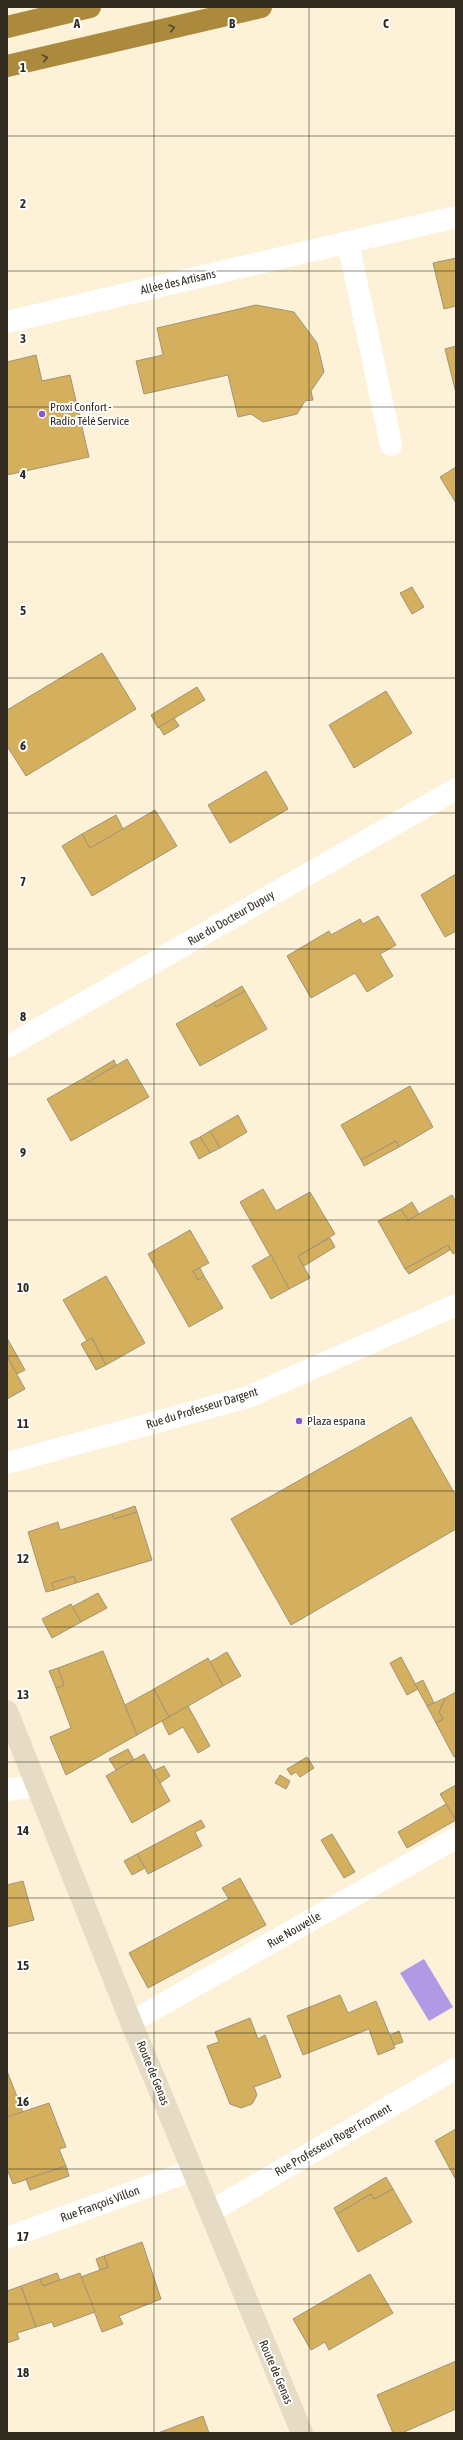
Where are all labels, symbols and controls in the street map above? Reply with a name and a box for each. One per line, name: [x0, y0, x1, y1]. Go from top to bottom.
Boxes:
text: A: [73, 16, 81, 31]
text: B: [229, 16, 236, 31]
text: C: [383, 16, 389, 31]
one-way arrow: [168, 25, 175, 33]
one-way arrow: [42, 54, 48, 62]
text: 1: [20, 60, 26, 75]
text: 2: [20, 196, 26, 211]
street label: Allée des Artisans: [139, 267, 217, 297]
text: 3: [20, 331, 26, 346]
place label: Proxi Confort - Radio Télé Service: [50, 400, 129, 428]
marker: Proxi Confort - Radio Télé Service: [37, 409, 47, 419]
text: 4: [19, 467, 26, 482]
text: 5: [20, 603, 26, 618]
text: 6: [20, 738, 26, 753]
text: 7: [20, 874, 26, 889]
street label: Rue du Docteur Dupuy: [185, 888, 277, 948]
text: 8: [20, 1009, 26, 1024]
text: 9: [20, 1145, 26, 1160]
text: 10: [17, 1280, 29, 1295]
street label: Rue du Professeur Dargent: [145, 1384, 260, 1432]
place label: Plaza espana: [307, 1414, 366, 1428]
text: 11: [17, 1416, 29, 1431]
marker: Plaza espana: [294, 1416, 304, 1426]
text: 12: [17, 1551, 29, 1566]
text: 13: [17, 1687, 29, 1702]
text: 14: [17, 1823, 29, 1838]
street label: Rue Nouvelle: [265, 1909, 323, 1951]
text: 15: [17, 1958, 29, 1973]
street label: Route de Genas: [134, 2039, 172, 2107]
text: 16: [17, 2094, 29, 2109]
street label: Rue Professeur Roger Froment: [272, 2101, 394, 2179]
street label: Rue François Villon: [58, 2183, 142, 2225]
text: 17: [17, 2229, 29, 2244]
street label: Route de Genas: [256, 2338, 296, 2406]
text: 18: [17, 2365, 29, 2380]

